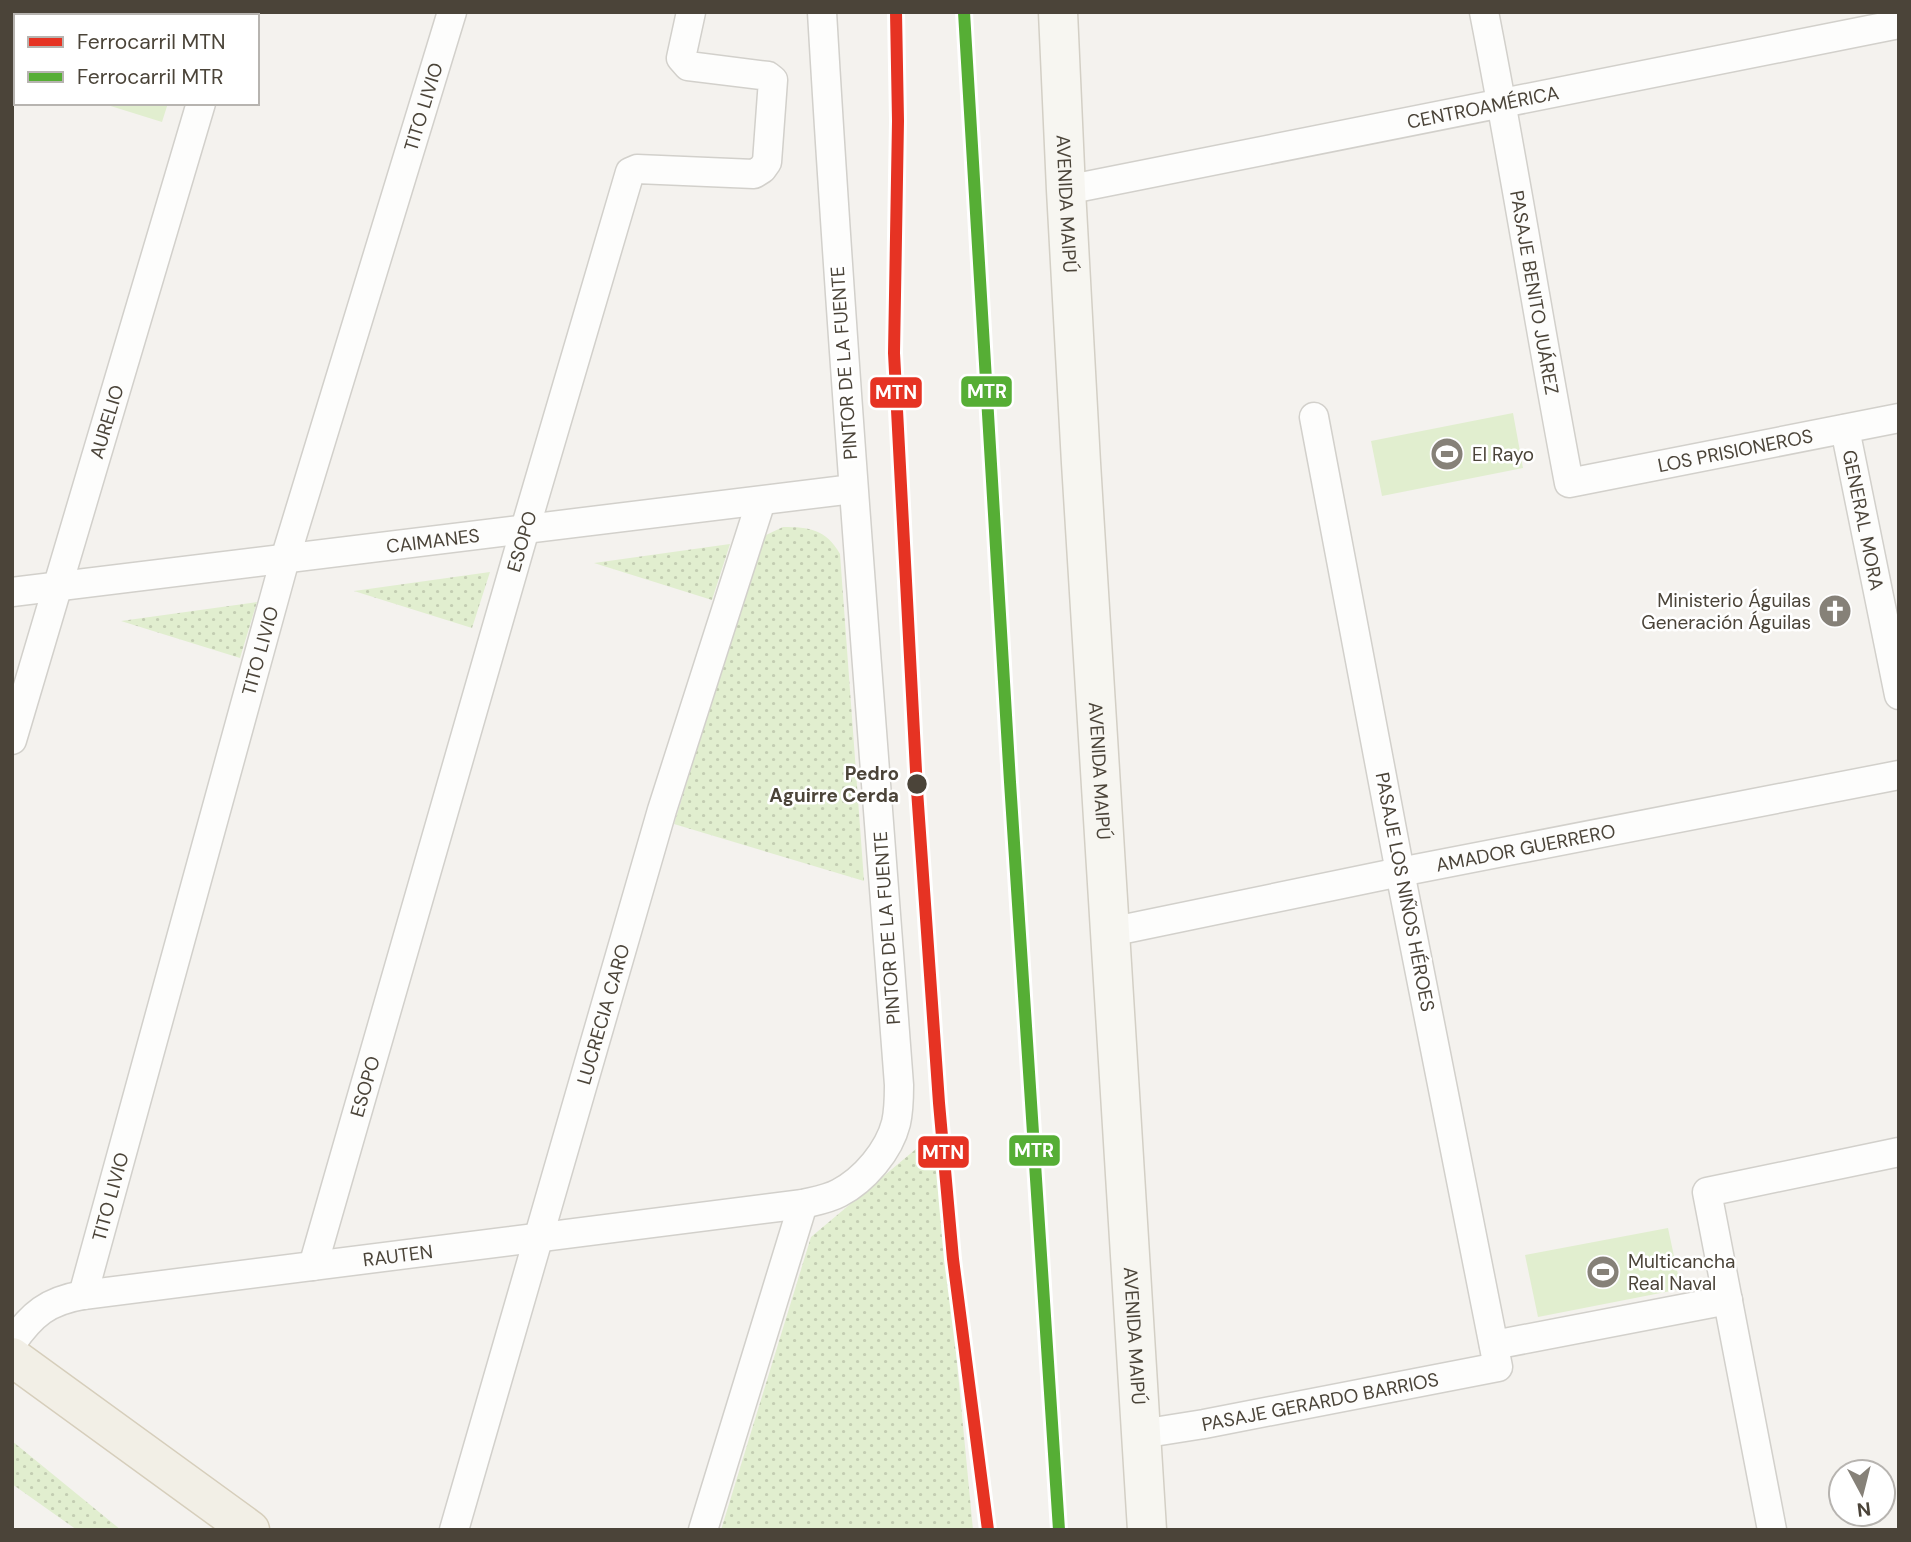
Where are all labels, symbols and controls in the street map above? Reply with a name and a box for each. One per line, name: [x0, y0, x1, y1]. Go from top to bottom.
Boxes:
legend: [14, 14, 259, 105]
text: Ferrocarril MTN: [77, 28, 226, 56]
street label: TITO LIVIO: [398, 60, 448, 154]
text: Ferrocarril MTR: [77, 63, 224, 91]
street label: CENTROAMÉRICA: [1405, 80, 1561, 134]
street label: AVENIDA MAIPÚ: [1051, 134, 1083, 273]
street label: PASAJE BENITO JUÁREZ: [1505, 188, 1565, 397]
street label: PINTOR DE LA FUENTE: [825, 265, 863, 461]
line badge: MTR: [960, 375, 1013, 408]
line badge: MTN: [869, 376, 923, 409]
text: MTR: [967, 379, 1007, 404]
text: MTN: [875, 380, 917, 405]
street label: AURELIO: [84, 382, 129, 462]
street label: LOS PRISIONEROS: [1656, 423, 1815, 478]
sports icon: El Rayo: [1428, 435, 1466, 473]
place label: El Rayo: [1472, 442, 1534, 467]
street label: GENERAL MORA: [1837, 448, 1890, 593]
street label: ESOPO: [501, 508, 542, 575]
street label: CAIMANES: [385, 522, 481, 559]
place label: Ministerio Águilas Generación Águilas: [1641, 588, 1811, 635]
church icon: Ministerio Águilas Generación Águilas: [1816, 592, 1854, 630]
street label: TITO LIVIO: [236, 604, 284, 698]
street label: AVENIDA MAIPÚ: [1083, 701, 1117, 841]
place label: Pedro Aguirre Cerda: [769, 761, 899, 808]
street label: PASAJE LOS NIÑOS HÉROES: [1370, 770, 1440, 1014]
marker: Pedro Aguirre Cerda: [905, 772, 929, 796]
street label: AMADOR GUERRERO: [1434, 818, 1617, 877]
street label: PINTOR DE LA FUENTE: [868, 830, 906, 1026]
street label: LUCRECIA CARO: [571, 941, 635, 1087]
street label: ESOPO: [344, 1053, 385, 1120]
line badge: MTR: [1008, 1134, 1061, 1167]
line badge: MTN: [917, 1135, 970, 1169]
text: MTR: [1014, 1138, 1054, 1163]
text: MTN: [922, 1140, 964, 1165]
street label: TITO LIVIO: [86, 1149, 134, 1244]
street label: RAUTEN: [361, 1238, 434, 1272]
place label: Multicancha Real Naval: [1628, 1249, 1735, 1296]
sports icon: Multicancha Real Naval: [1584, 1253, 1622, 1291]
street label: AVENIDA MAIPÚ: [1118, 1266, 1152, 1405]
street label: PASAJE GERARDO BARRIOS: [1199, 1366, 1441, 1437]
north arrow: [1827, 1458, 1897, 1528]
text: N: [1856, 1496, 1872, 1523]

